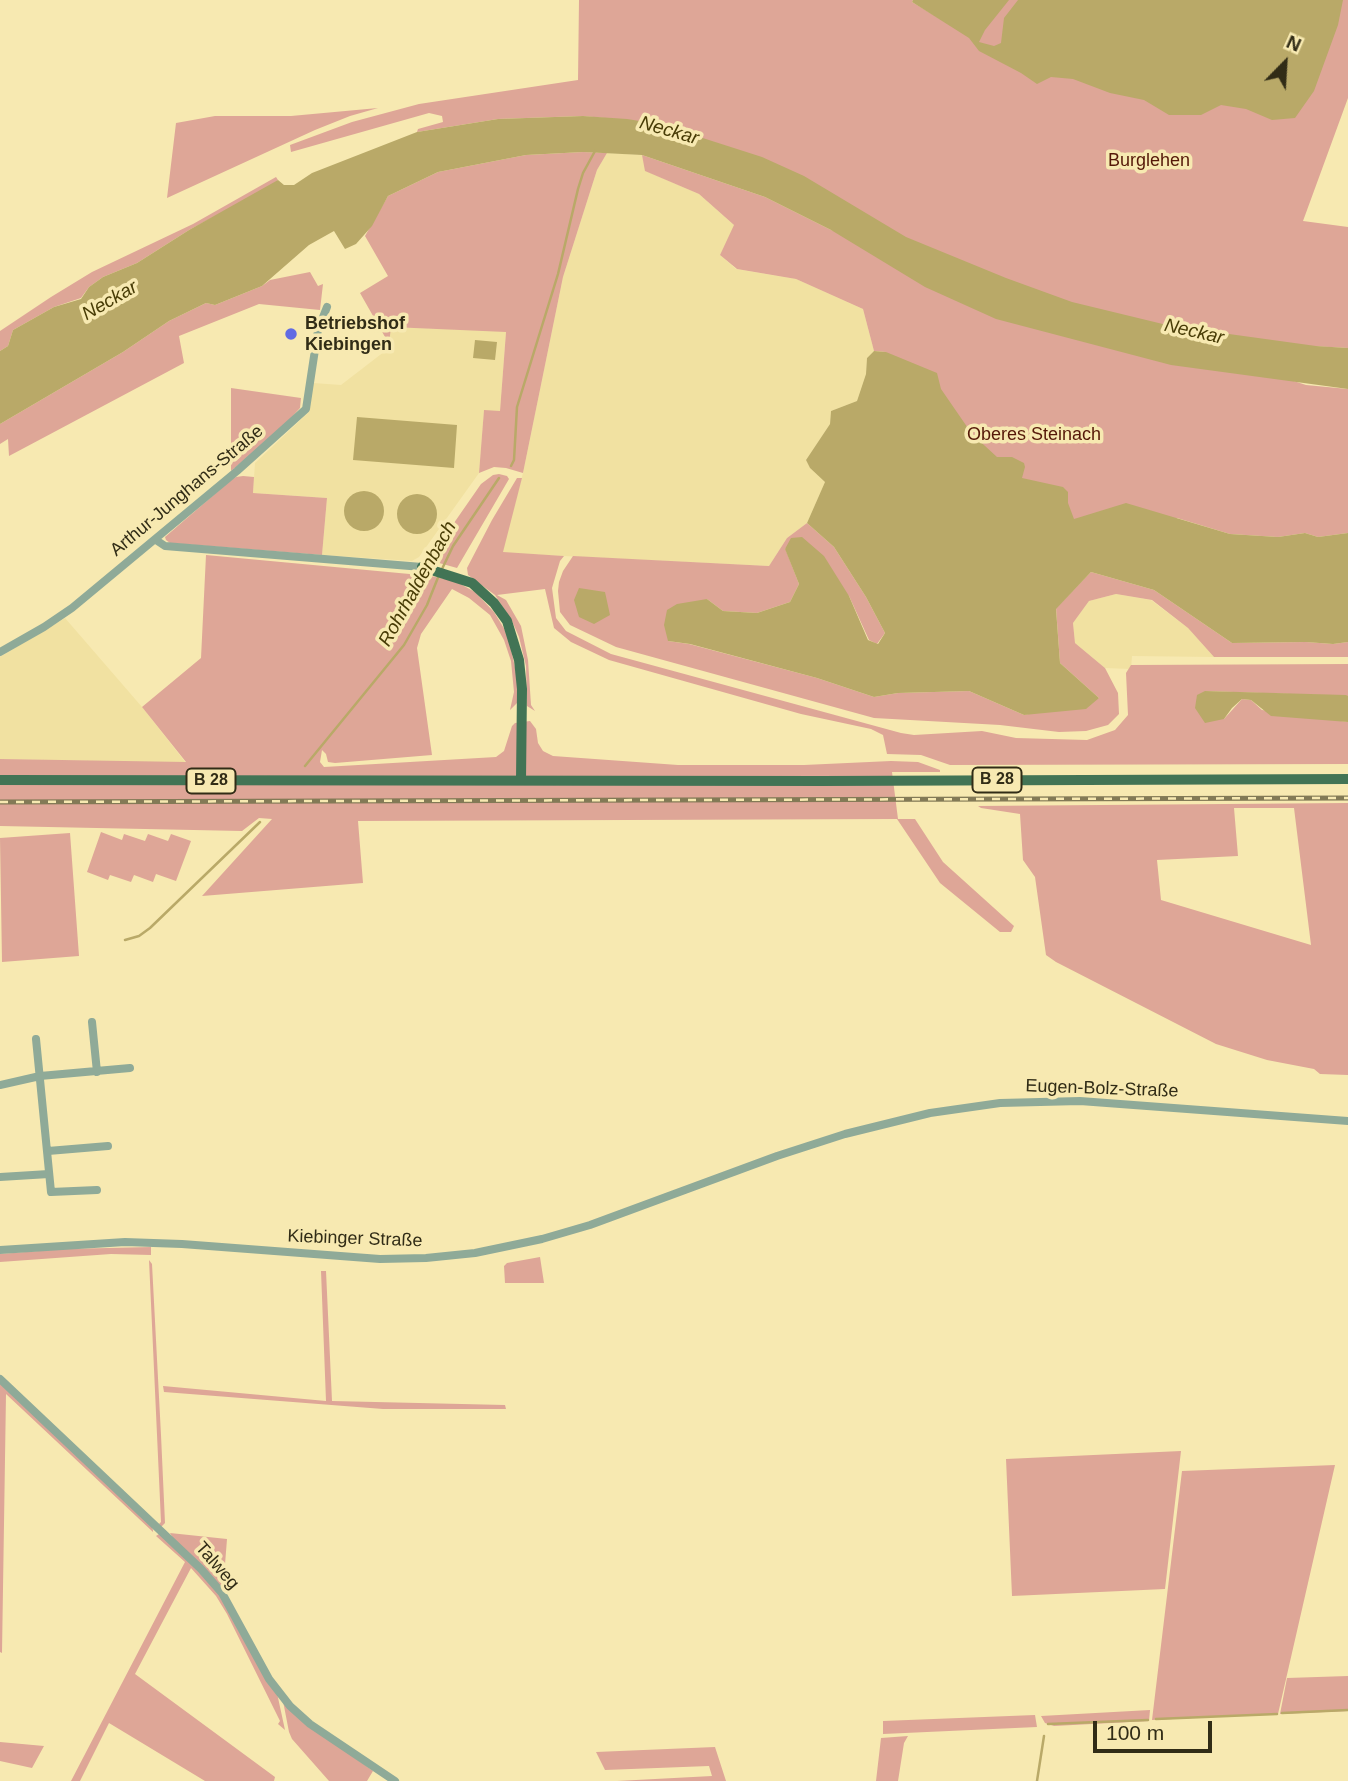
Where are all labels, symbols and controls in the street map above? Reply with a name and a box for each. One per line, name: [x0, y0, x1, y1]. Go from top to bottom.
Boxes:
north arrow: [1250, 28, 1320, 98]
text: N: [1283, 31, 1304, 56]
water label: Neckar: [637, 112, 701, 150]
park label: Burglehen: [1108, 150, 1190, 172]
water label: Neckar: [78, 276, 142, 326]
place label: Betriebshof Kiebingen: [305, 313, 405, 356]
water label: Neckar: [1162, 314, 1226, 350]
marker: Betriebshof Kiebingen: [283, 326, 299, 342]
street label: Arthur-Junghans-Straße: [106, 421, 268, 561]
park label: Oberes Steinach: [967, 424, 1101, 446]
water label: Rohrhaldenbach: [374, 517, 462, 651]
road number: B 28: [186, 768, 235, 794]
road number: B 28: [972, 768, 1021, 792]
street label: Eugen-Bolz-Straße: [1025, 1076, 1179, 1102]
street label: Kiebinger Straße: [287, 1226, 423, 1252]
street label: Talweg: [190, 1538, 244, 1594]
scale bar: [1096, 1708, 1215, 1752]
text: 100 m: [1106, 1721, 1164, 1744]

